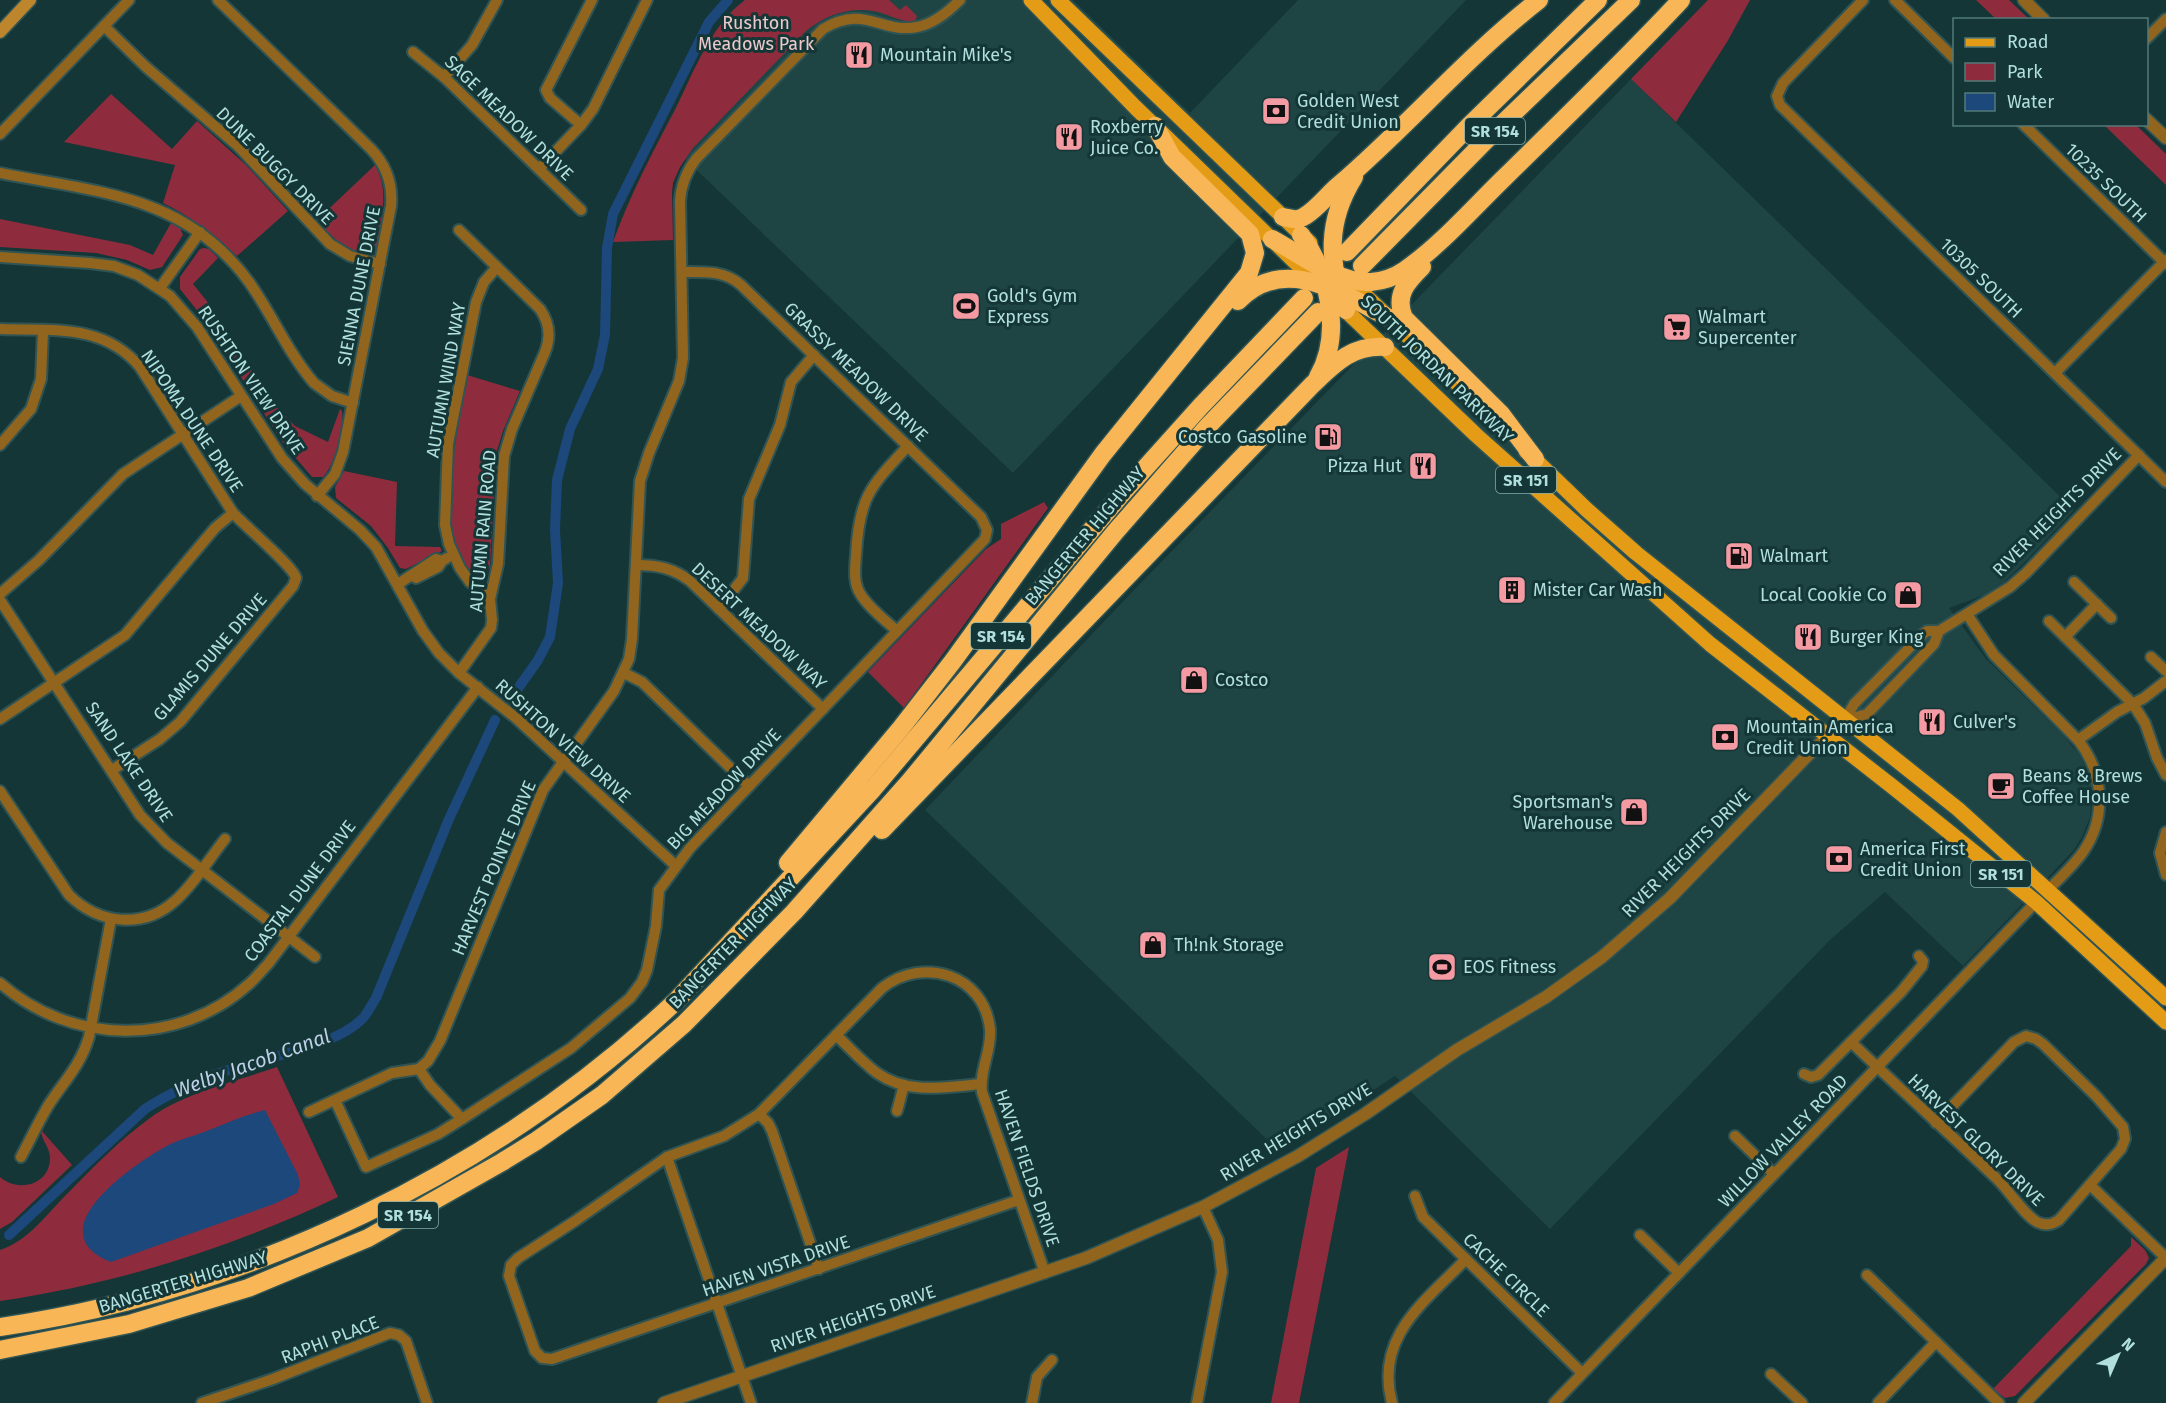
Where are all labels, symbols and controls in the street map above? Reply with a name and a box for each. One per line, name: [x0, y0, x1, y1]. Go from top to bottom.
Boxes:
park label: Rushton Meadows Park: [698, 12, 815, 55]
legend: [1953, 18, 2148, 126]
text: Road: [2007, 31, 2049, 53]
restaurant icon: Mountain Mike's: [843, 39, 875, 71]
place label: Mountain Mike's: [880, 44, 1012, 66]
street label: SAGE MEADOW DRIVE: [440, 51, 578, 185]
text: Park: [2007, 61, 2043, 83]
place label: Golden West Credit Union: [1297, 90, 1400, 133]
text: Water: [2007, 91, 2054, 113]
bank icon: Golden West Credit Union: [1260, 95, 1292, 127]
street label: DUNE BUGGY DRIVE: [212, 103, 338, 229]
place label: Roxberry Juice Co.: [1090, 116, 1163, 159]
road number: SR 154: [1465, 118, 1525, 144]
restaurant icon: Roxberry Juice Co.: [1053, 121, 1085, 153]
street label: 10235 SOUTH: [2061, 139, 2151, 227]
street label: SIENNA DUNE DRIVE: [333, 204, 385, 368]
street label: 10305 SOUTH: [1935, 233, 2027, 323]
place label: Gold's Gym Express: [987, 285, 1077, 328]
sports icon: Gold's Gym Express: [950, 290, 982, 322]
street label: SOUTH JORDAN PARKWAY: [1356, 290, 1518, 448]
street label: GRASSY MEADOW DRIVE: [780, 298, 932, 446]
street label: RUSHTON VIEW DRIVE: [193, 301, 309, 459]
street label: AUTUMN WIND WAY: [422, 301, 471, 459]
place label: Walmart Supercenter: [1698, 306, 1797, 349]
supermarket icon: Walmart Supercenter: [1661, 311, 1693, 343]
street label: NIPOMA DUNE DRIVE: [136, 346, 248, 496]
fuel station icon: Costco Gasoline: [1312, 421, 1344, 453]
place label: Costco Gasoline: [1178, 426, 1307, 448]
street label: RIVER HEIGHTS DRIVE: [1988, 443, 2126, 581]
street label: AUTUMN RAIN ROAD: [465, 449, 501, 613]
restaurant icon: Pizza Hut: [1407, 450, 1439, 482]
place label: Pizza Hut: [1327, 455, 1402, 477]
street label: BANGERTER HIGHWAY: [1020, 462, 1150, 610]
road number: SR 151: [1496, 467, 1556, 493]
fuel station icon: Walmart: [1723, 540, 1755, 572]
place label: Walmart: [1760, 545, 1828, 567]
street label: DESERT MEADOW WAY: [687, 558, 831, 694]
building icon: Mister Car Wash: [1496, 574, 1528, 606]
place label: Mister Car Wash: [1533, 579, 1663, 601]
shop icon: Local Cookie Co: [1892, 579, 1924, 611]
place label: Local Cookie Co: [1760, 584, 1887, 606]
street label: GLAMIS DUNE DRIVE: [149, 589, 271, 725]
restaurant icon: Burger King: [1792, 621, 1824, 653]
road number: SR 154: [971, 623, 1031, 649]
place label: Burger King: [1829, 626, 1924, 648]
shop icon: Costco: [1178, 664, 1210, 696]
place label: Costco: [1215, 669, 1269, 691]
street label: RUSHTON VIEW DRIVE: [491, 674, 635, 808]
street label: SAND LAKE DRIVE: [81, 698, 177, 826]
restaurant icon: Culver's: [1916, 706, 1948, 738]
place label: Culver's: [1953, 711, 2016, 733]
place label: Mountain America Credit Union: [1746, 716, 1894, 759]
bank icon: Mountain America Credit Union: [1709, 721, 1741, 753]
street label: BIG MEADOW DRIVE: [662, 724, 786, 854]
place label: Beans & Brews Coffee House: [2022, 765, 2142, 808]
cafe icon: Beans & Brews Coffee House: [1985, 770, 2017, 802]
street label: HARVEST POINTE DRIVE: [447, 777, 541, 959]
street label: RIVER HEIGHTS DRIVE: [1617, 784, 1755, 922]
place label: Sportsman's Warehouse: [1512, 791, 1613, 834]
shop icon: Sportsman's Warehouse: [1618, 796, 1650, 828]
street label: COASTAL DUNE DRIVE: [240, 816, 360, 966]
place label: America First Credit Union: [1860, 838, 1966, 881]
bank icon: America First Credit Union: [1823, 843, 1855, 875]
road number: SR 151: [1971, 861, 2031, 887]
street label: BANGERTER HIGHWAY: [664, 872, 802, 1014]
shop icon: Th!nk Storage: [1137, 929, 1169, 961]
place label: Th!nk Storage: [1174, 934, 1284, 956]
sports icon: EOS Fitness: [1426, 951, 1458, 983]
place label: EOS Fitness: [1463, 956, 1556, 978]
water label: Welby Jacob Canal: [171, 1024, 333, 1102]
street label: HARVEST GLORY DRIVE: [1903, 1069, 2049, 1211]
street label: WILLOW VALLEY ROAD: [1714, 1070, 1852, 1212]
street label: RIVER HEIGHTS DRIVE: [1216, 1078, 1376, 1186]
street label: HAVEN FIELDS DRIVE: [990, 1086, 1064, 1250]
road number: SR 154: [378, 1202, 438, 1228]
street label: CACHE CIRCLE: [1458, 1228, 1554, 1322]
street label: HAVEN VISTA DRIVE: [699, 1230, 853, 1302]
street label: BANGERTER HIGHWAY: [96, 1246, 270, 1318]
street label: RIVER HEIGHTS DRIVE: [768, 1280, 938, 1358]
street label: RAPHI PLACE: [278, 1311, 382, 1369]
north arrow: [2088, 1325, 2148, 1385]
text: N: [2118, 1334, 2138, 1355]

